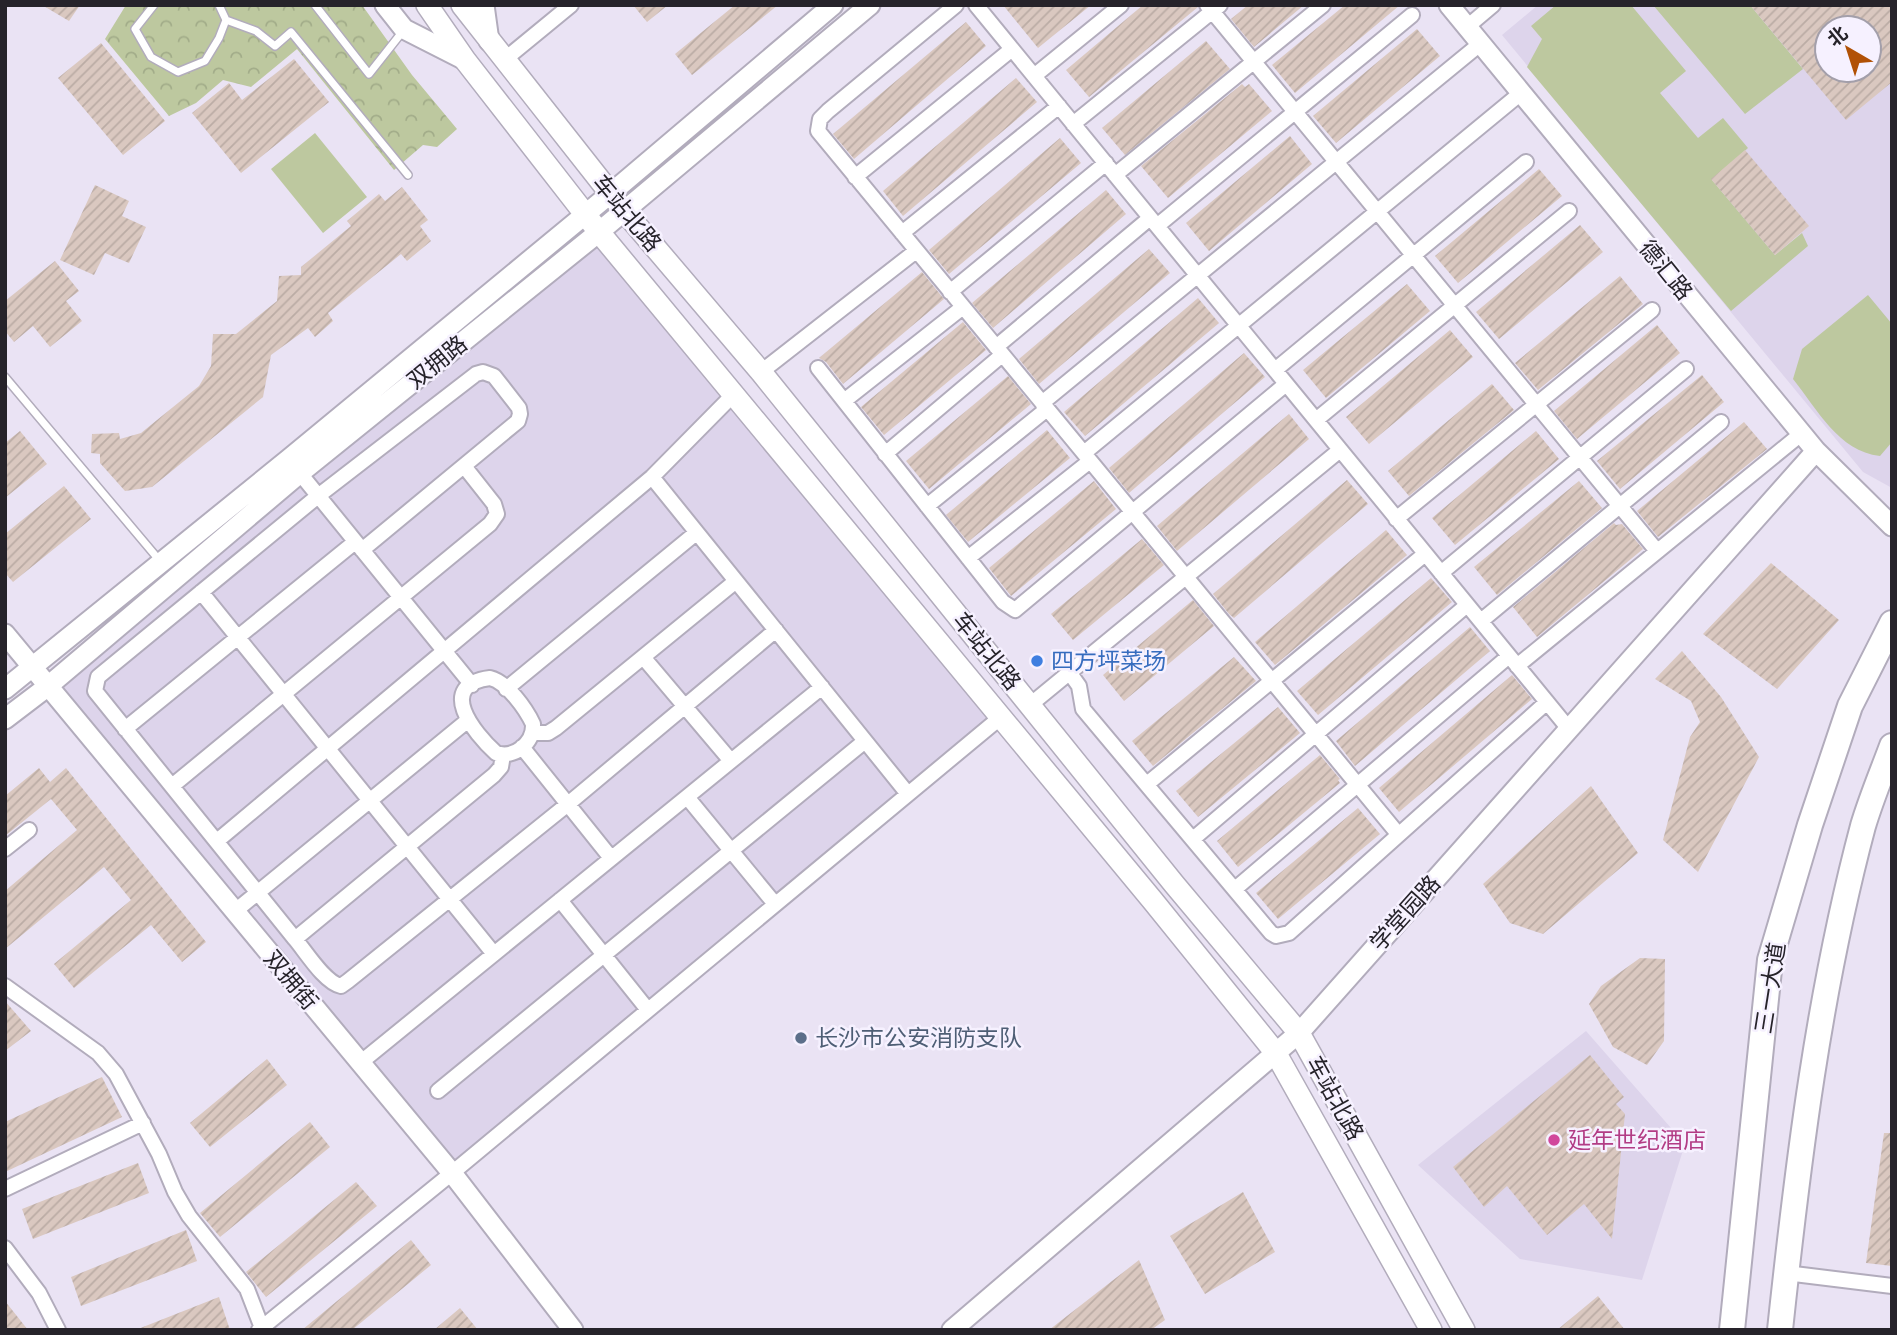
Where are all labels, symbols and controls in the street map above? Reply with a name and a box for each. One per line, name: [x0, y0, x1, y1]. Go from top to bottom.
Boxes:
north arrow: [1813, 14, 1883, 84]
text: 北: [1822, 20, 1853, 52]
street label: 车站北路: [586, 167, 670, 258]
street label: 德汇路: [1633, 232, 1701, 306]
street label: 双拥路: [399, 327, 473, 395]
street label: 车站北路: [946, 605, 1029, 696]
place label: 四方坪菜场: [1051, 644, 1166, 676]
marker: 四方坪菜场: [1029, 653, 1045, 669]
street label: 学堂园路: [1362, 867, 1447, 957]
street label: 三一大道: [1746, 940, 1792, 1036]
street label: 双拥街: [257, 943, 326, 1016]
place label: 长沙市公安消防支队: [815, 1021, 1022, 1053]
marker: 长沙市公安消防支队: [793, 1030, 809, 1046]
street label: 车站北路: [1300, 1050, 1372, 1146]
place label: 延年世纪酒店: [1568, 1123, 1706, 1155]
marker: 延年世纪酒店: [1546, 1132, 1562, 1148]

